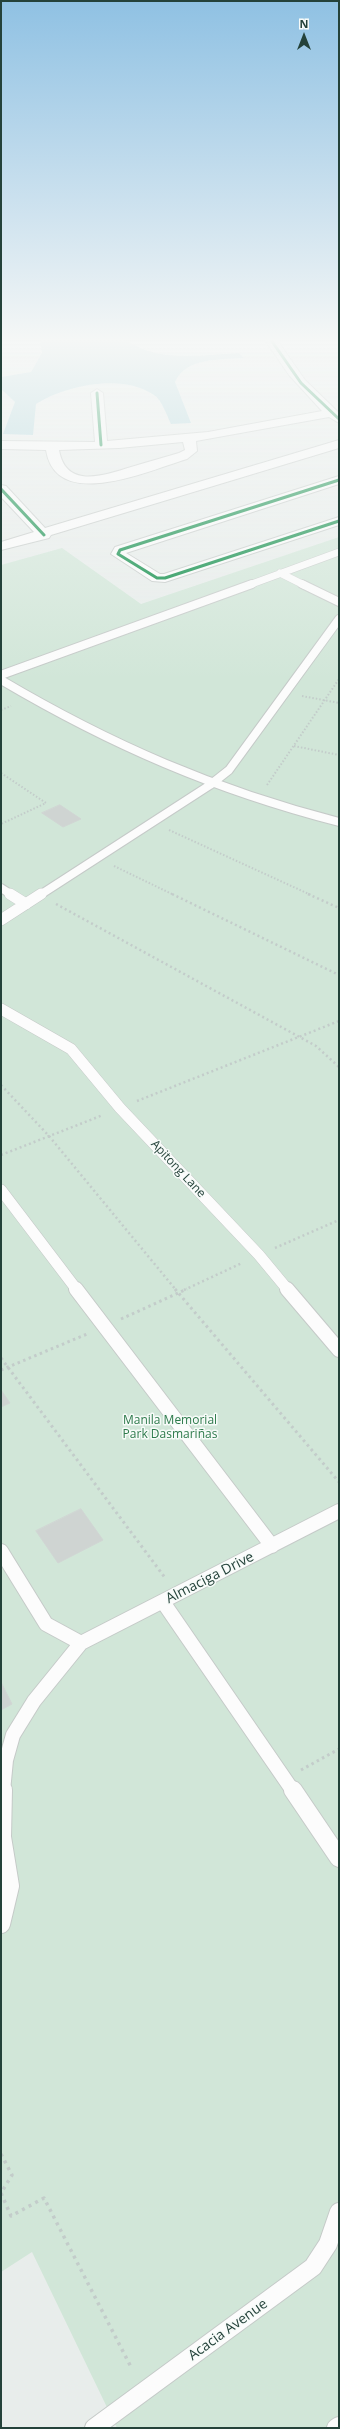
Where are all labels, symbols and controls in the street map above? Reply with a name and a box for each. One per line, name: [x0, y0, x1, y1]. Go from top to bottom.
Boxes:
north arrow: [284, 16, 324, 56]
text: N: [300, 16, 308, 31]
street label: Apitong Lane: [148, 1137, 208, 1201]
park label: Manila Memorial Park Dasmariñas: [123, 1414, 217, 1442]
street label: Almaciga Drive: [163, 1549, 257, 1607]
street label: Acacia Avenue: [185, 2296, 271, 2364]

